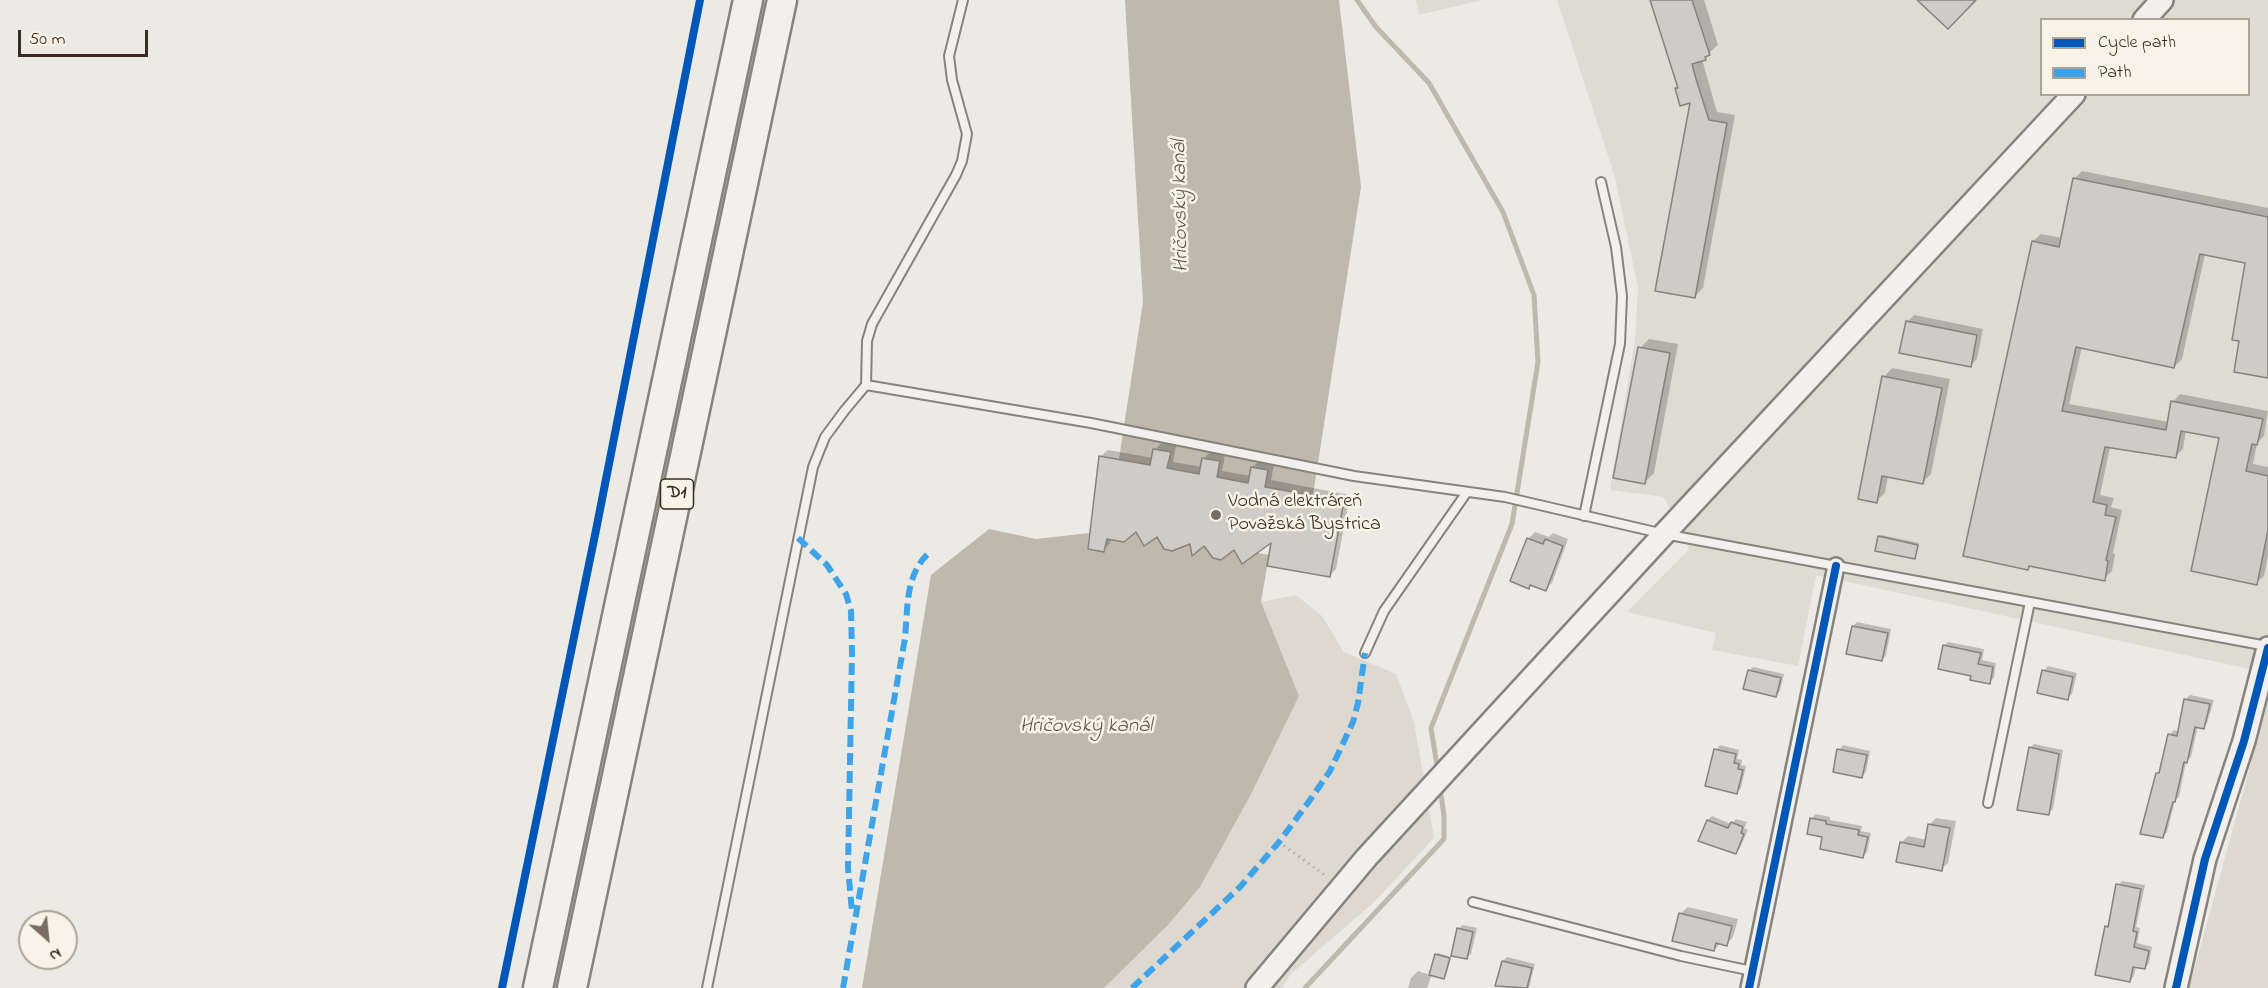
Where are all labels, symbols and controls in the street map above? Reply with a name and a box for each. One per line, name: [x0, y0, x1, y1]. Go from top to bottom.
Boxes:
scale bar: [21, 18, 152, 56]
legend: [2040, 18, 2250, 96]
text: 50 m: [29, 27, 66, 53]
text: Cycle path: [2098, 30, 2176, 56]
text: Path: [2098, 60, 2132, 86]
water label: Hričovský kanál: [1168, 139, 1196, 273]
road number: D1: [660, 479, 694, 509]
place label: Vodná elektráreň Považská Bystrica: [1228, 491, 1381, 538]
marker: Vodná elektráreň Považská Bystrica: [1209, 508, 1223, 522]
water label: Hričovský kanál: [1020, 715, 1152, 741]
north arrow: [18, 910, 78, 970]
text: N: [45, 941, 66, 967]

